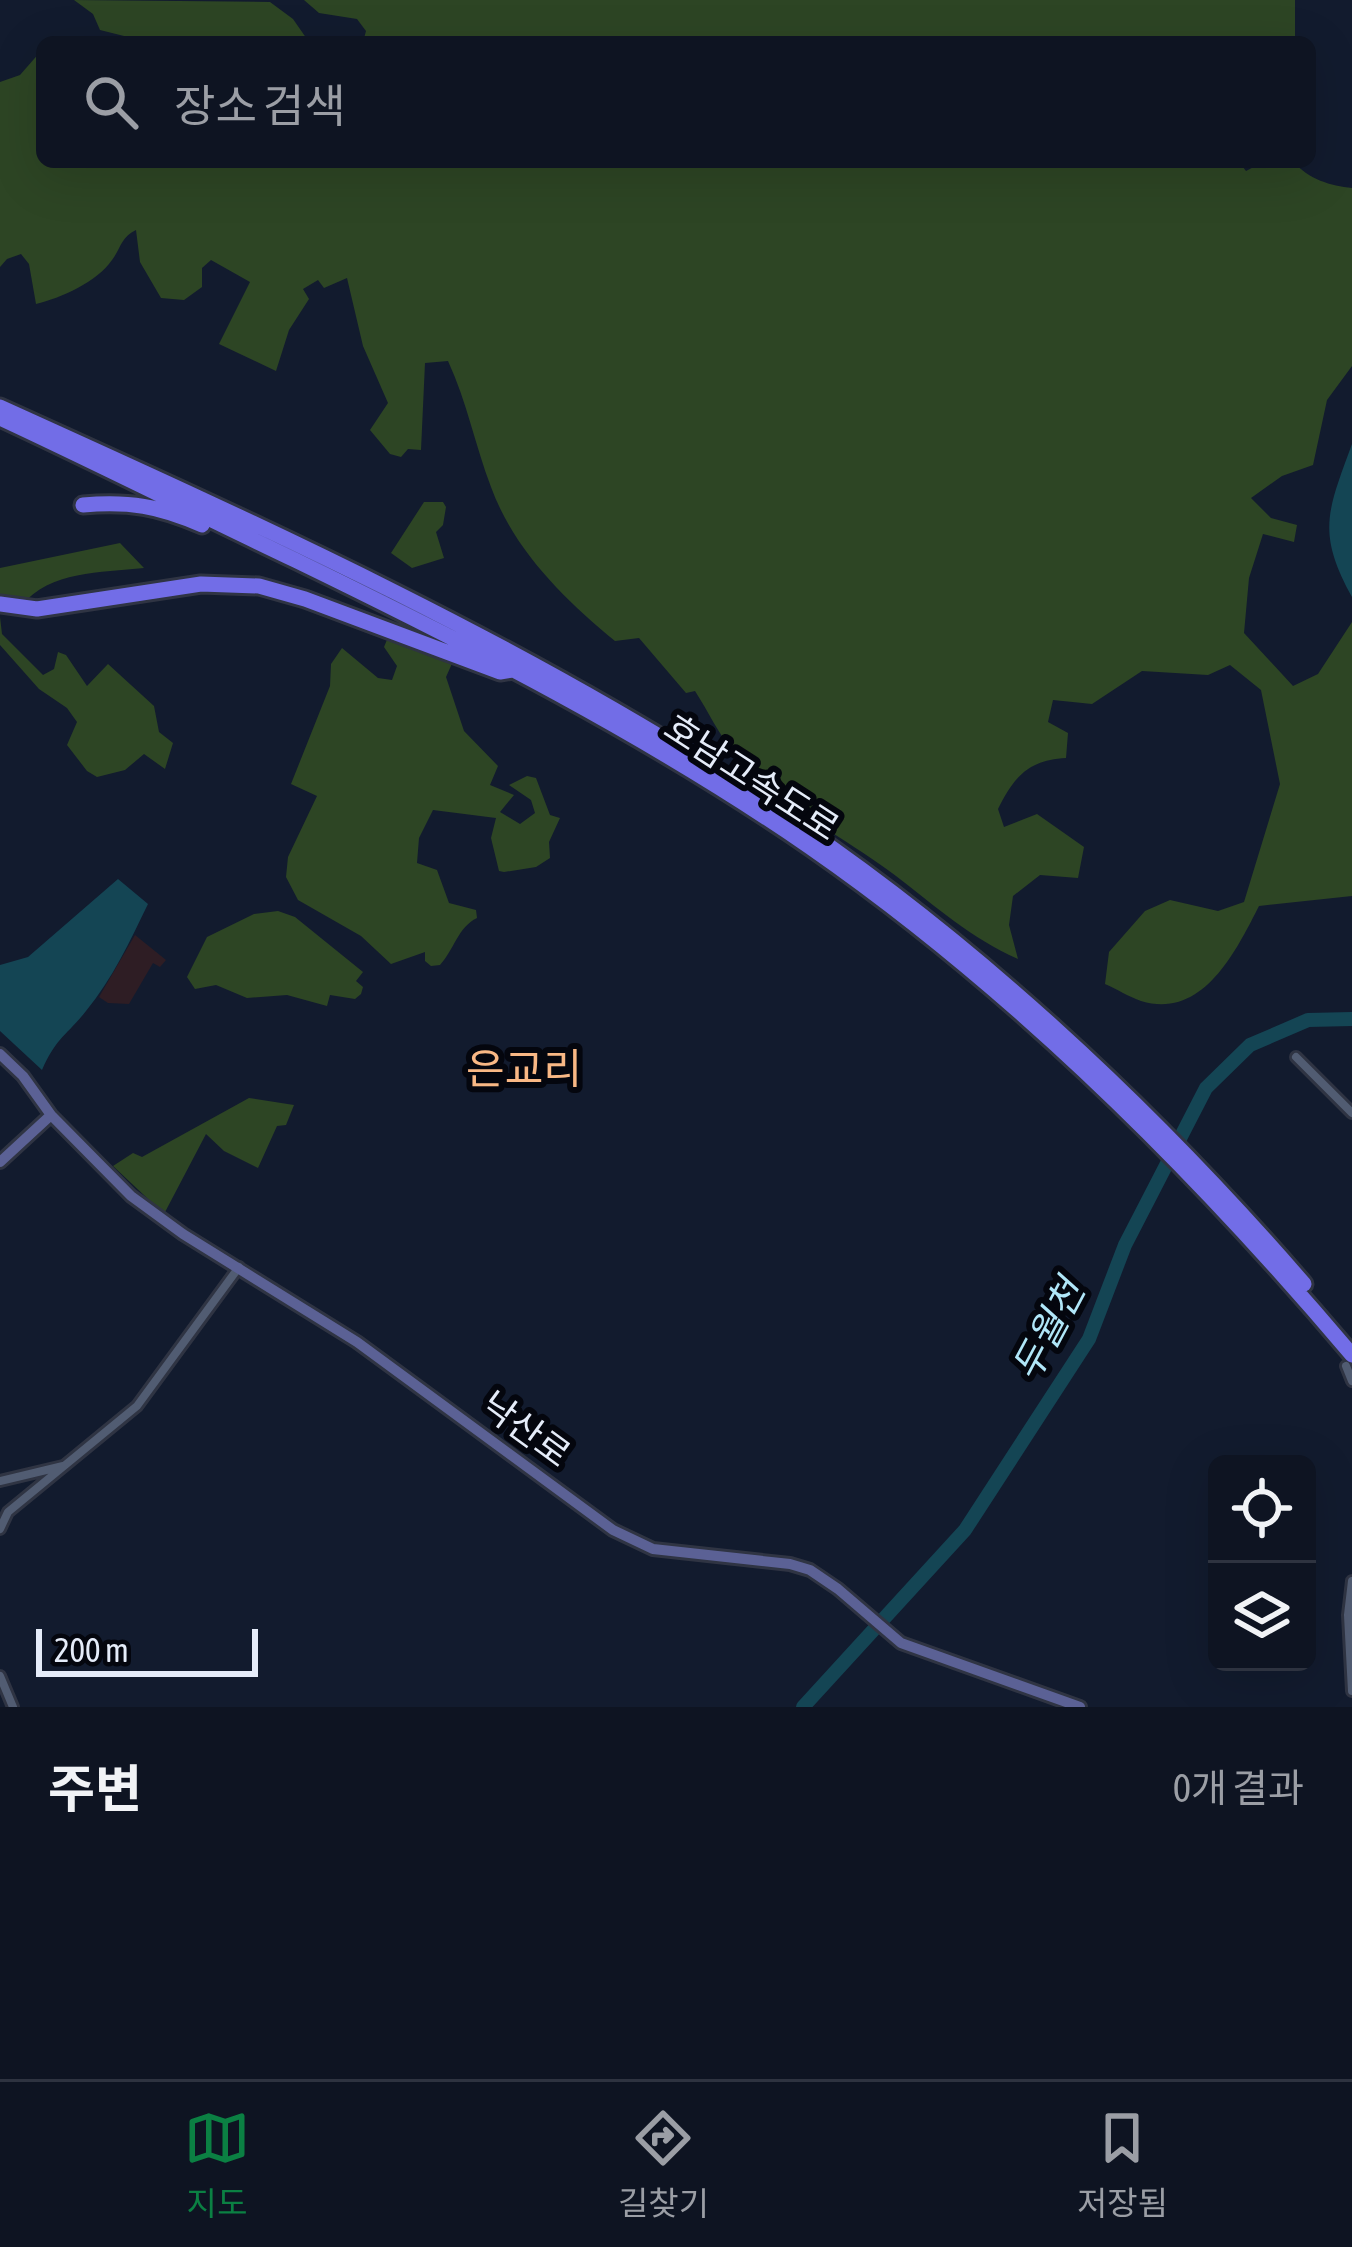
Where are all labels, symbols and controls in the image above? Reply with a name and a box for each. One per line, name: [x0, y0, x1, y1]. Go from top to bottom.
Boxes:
search box: [36, 36, 1316, 168]
icon: search: [78, 69, 144, 135]
text: 장소 검색: [174, 80, 346, 132]
street label: 호남고속도로: [657, 705, 847, 849]
district label: 은교리: [466, 1045, 582, 1093]
water label: 두월천: [1003, 1269, 1095, 1388]
street label: 낙산로: [473, 1383, 579, 1475]
map controls: [1208, 1455, 1316, 1671]
button: locate: [1208, 1455, 1316, 1563]
button: layers: [1208, 1563, 1316, 1671]
scale bar: [36, 1623, 258, 1676]
text: 200 m: [54, 1631, 129, 1669]
text: 주변: [48, 1759, 142, 1818]
text: 0개 결과: [1173, 1766, 1304, 1810]
tab: 지도: [184, 2105, 250, 2225]
tab: 길찾기: [618, 2105, 709, 2225]
tab: 저장됨: [1077, 2105, 1168, 2225]

